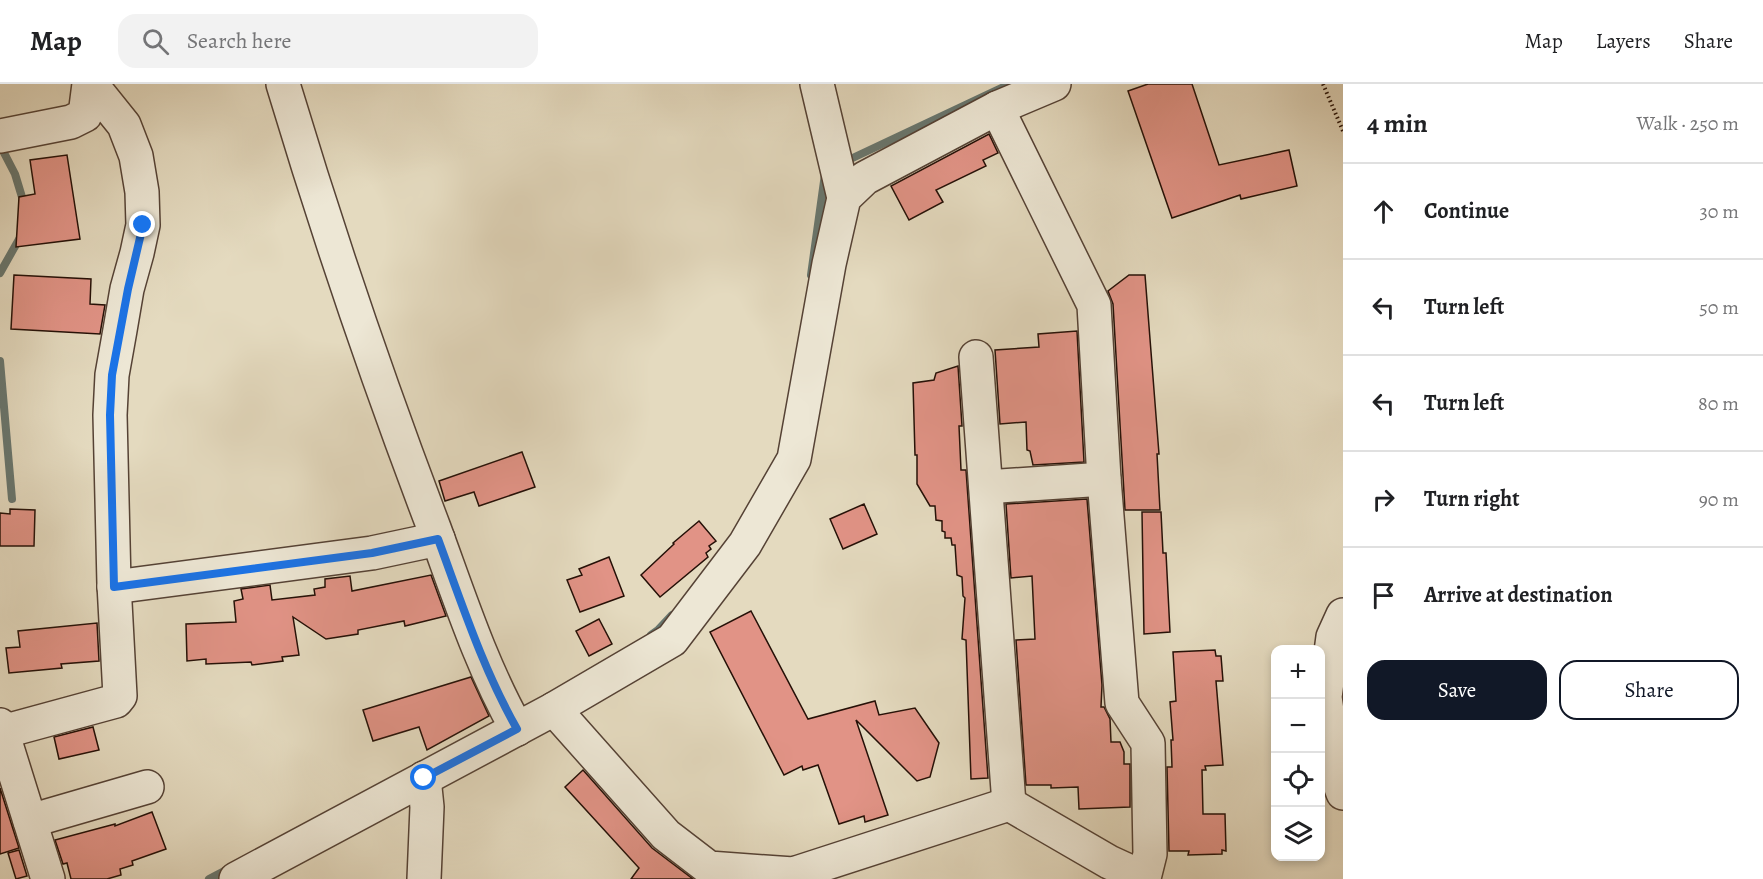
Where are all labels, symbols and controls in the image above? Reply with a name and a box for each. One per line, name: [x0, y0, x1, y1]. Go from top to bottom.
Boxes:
search box: [118, 14, 538, 68]
text: Map: [30, 22, 82, 60]
icon: search: [139, 25, 172, 58]
text: Search here: [187, 26, 291, 56]
text: Map: [1524, 27, 1563, 55]
text: Layers: [1596, 27, 1651, 55]
text: Share: [1684, 27, 1733, 55]
text: 4 min: [1367, 106, 1428, 141]
text: Walk · 250 m: [1637, 110, 1739, 137]
icon: ahead: [1367, 195, 1400, 228]
text: Continue: [1424, 196, 1509, 226]
text: 30 m: [1699, 198, 1739, 225]
route end: [129, 211, 155, 237]
icon: left: [1367, 291, 1400, 324]
text: Turn left: [1424, 292, 1504, 322]
text: 50 m: [1699, 294, 1739, 321]
icon: left: [1367, 387, 1400, 420]
text: Turn left: [1424, 388, 1504, 418]
text: 80 m: [1698, 390, 1739, 417]
icon: right: [1367, 483, 1400, 516]
text: Turn right: [1424, 484, 1520, 514]
text: 90 m: [1699, 486, 1739, 513]
icon: arrive: [1367, 579, 1400, 612]
text: Arrive at destination: [1424, 580, 1613, 610]
map controls: [1271, 645, 1325, 861]
button: +: [1271, 645, 1325, 699]
button: Save: [1367, 660, 1547, 720]
button: Share: [1559, 660, 1739, 720]
button: −: [1271, 699, 1325, 753]
button: locate: [1271, 753, 1325, 807]
route start: [410, 764, 436, 790]
button: layers: [1271, 807, 1325, 861]

